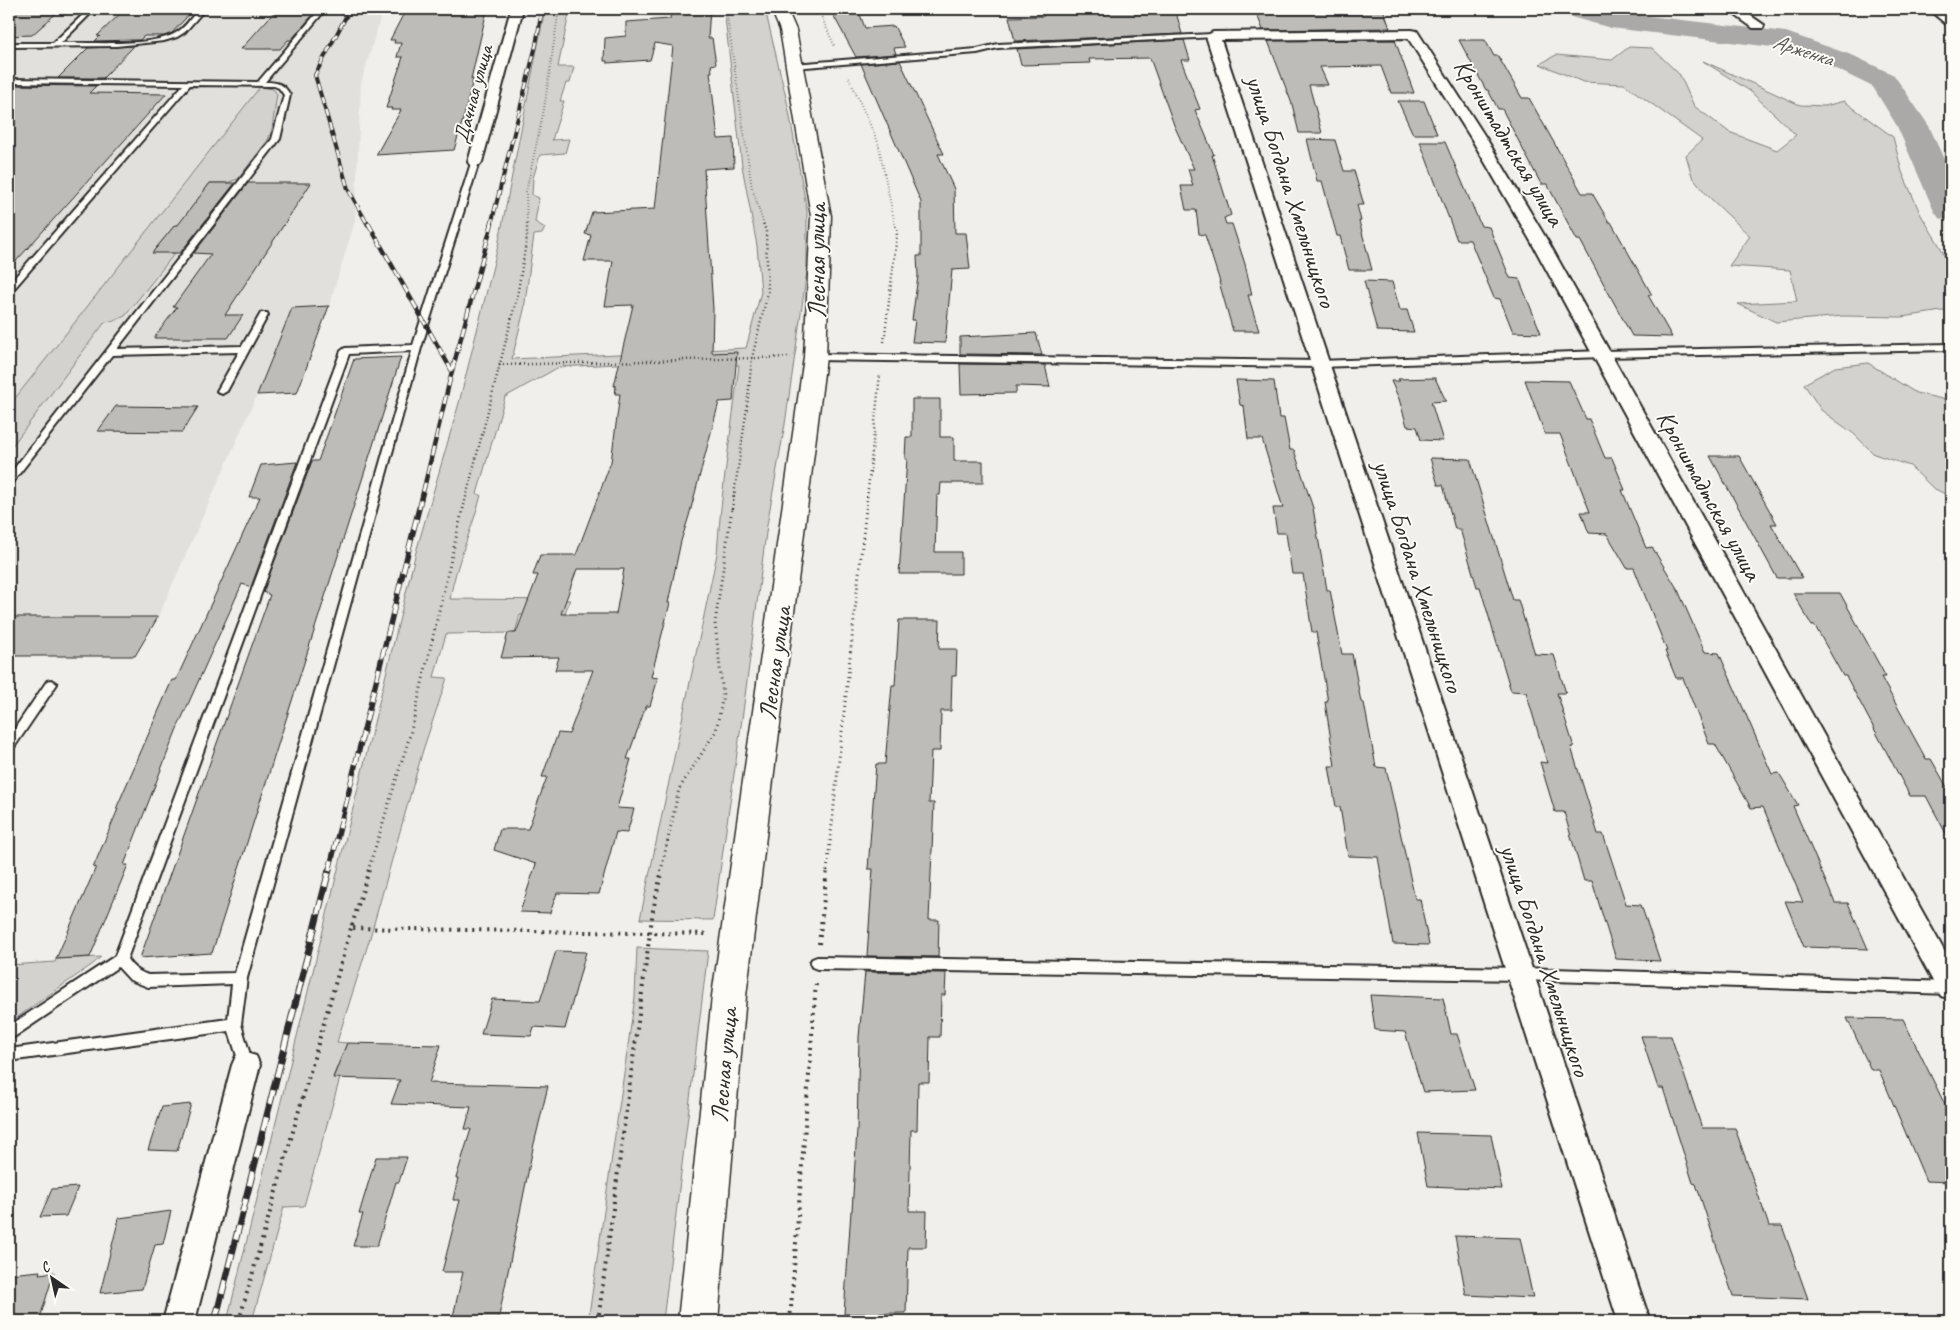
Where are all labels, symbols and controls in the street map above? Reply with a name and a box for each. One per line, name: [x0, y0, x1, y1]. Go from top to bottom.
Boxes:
water label: Арженка: [1770, 28, 1838, 73]
street label: Дачная улица: [447, 40, 499, 146]
street label: Кронштадтская улица: [1447, 53, 1573, 234]
street label: улица Богдана Хмельницкого: [1238, 69, 1344, 312]
street label: Лесная улица: [801, 201, 833, 318]
street label: Кронштадтская улица: [1649, 405, 1770, 588]
street label: улица Богдана Хмельницкого: [1365, 454, 1471, 697]
street label: Лесная улица: [751, 602, 799, 722]
street label: улица Богдана Хмельницкого: [1492, 838, 1598, 1081]
street label: Лесная улица: [703, 1004, 745, 1123]
north arrow: [28, 1252, 78, 1302]
text: С: [37, 1257, 54, 1277]

